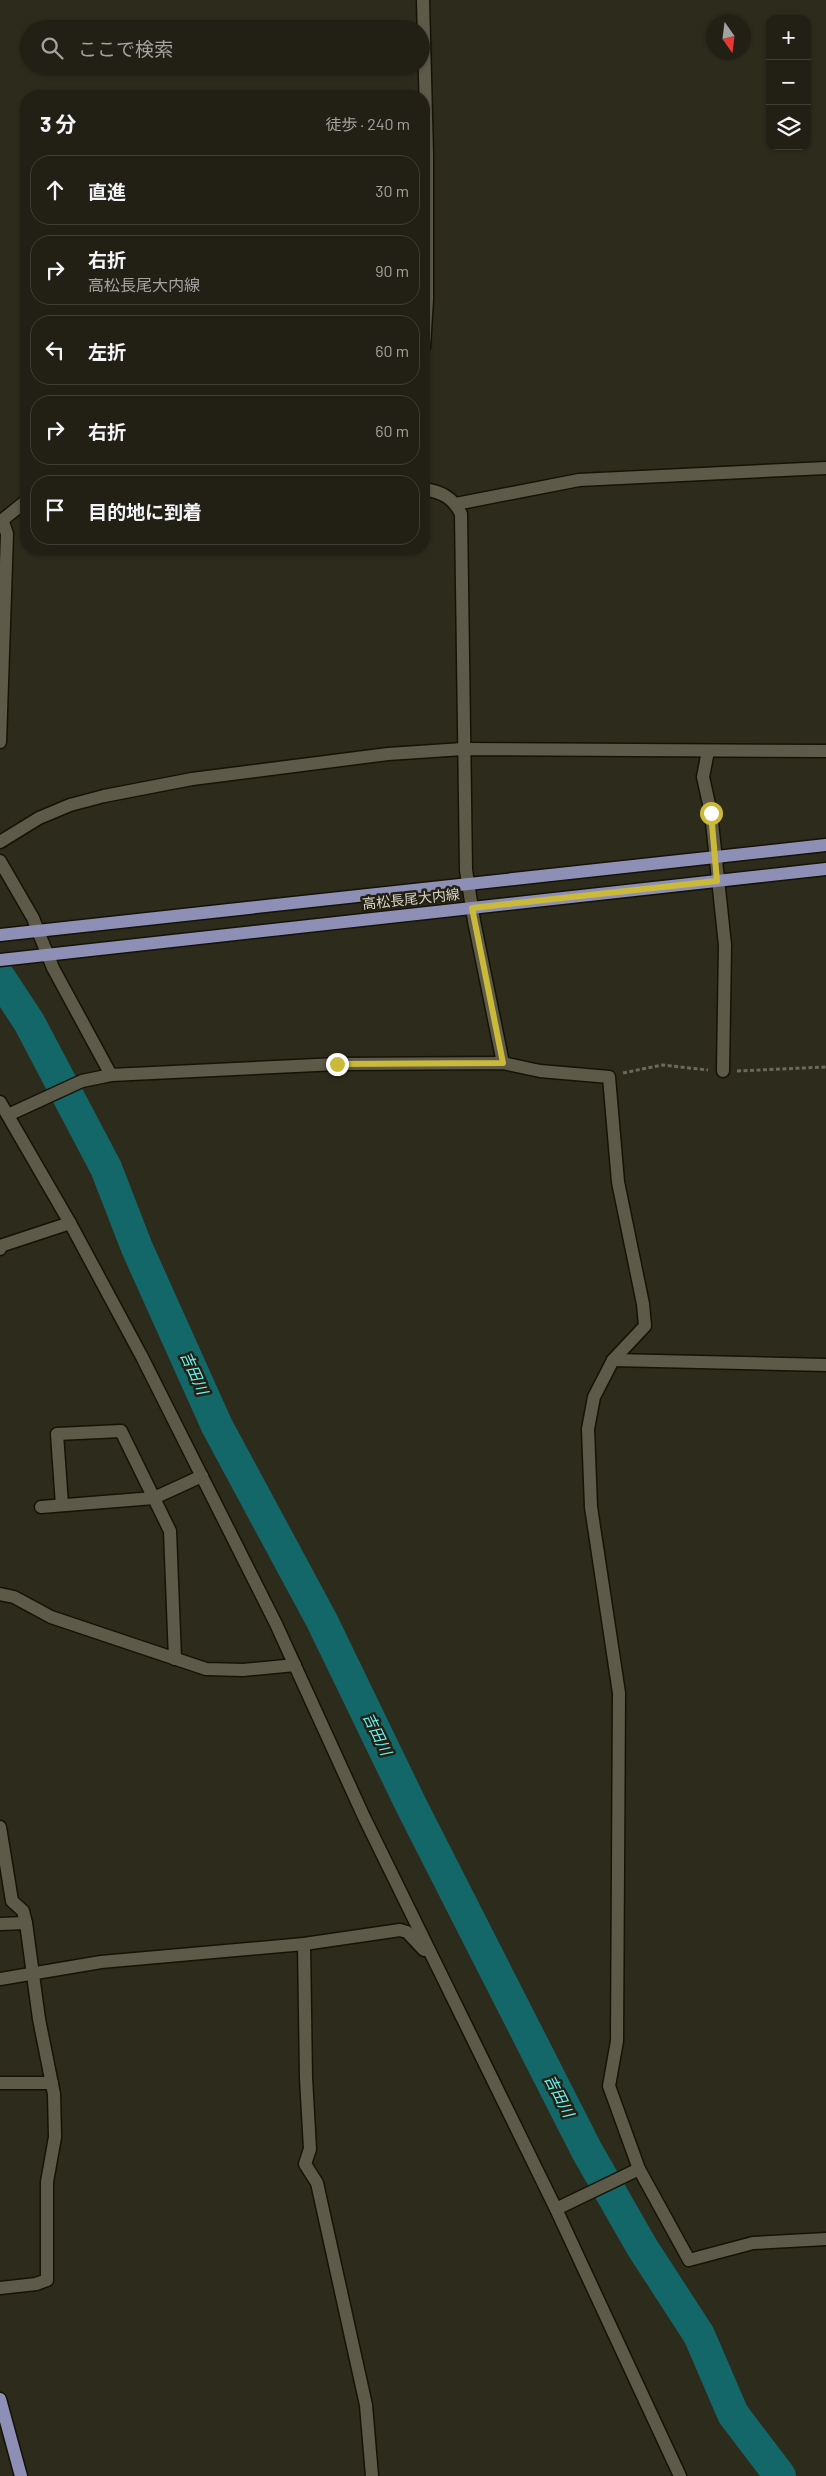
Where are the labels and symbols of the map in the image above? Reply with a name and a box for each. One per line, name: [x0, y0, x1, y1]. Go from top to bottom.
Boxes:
north arrow: [706, 15, 751, 60]
route start: [700, 802, 723, 825]
street label: 高松長尾大内線: [361, 885, 461, 912]
route end: [326, 1053, 349, 1076]
water label: 吉田川: [178, 1348, 213, 1399]
water label: 吉田川: [360, 1709, 397, 1760]
water label: 吉田川: [542, 2071, 579, 2121]

